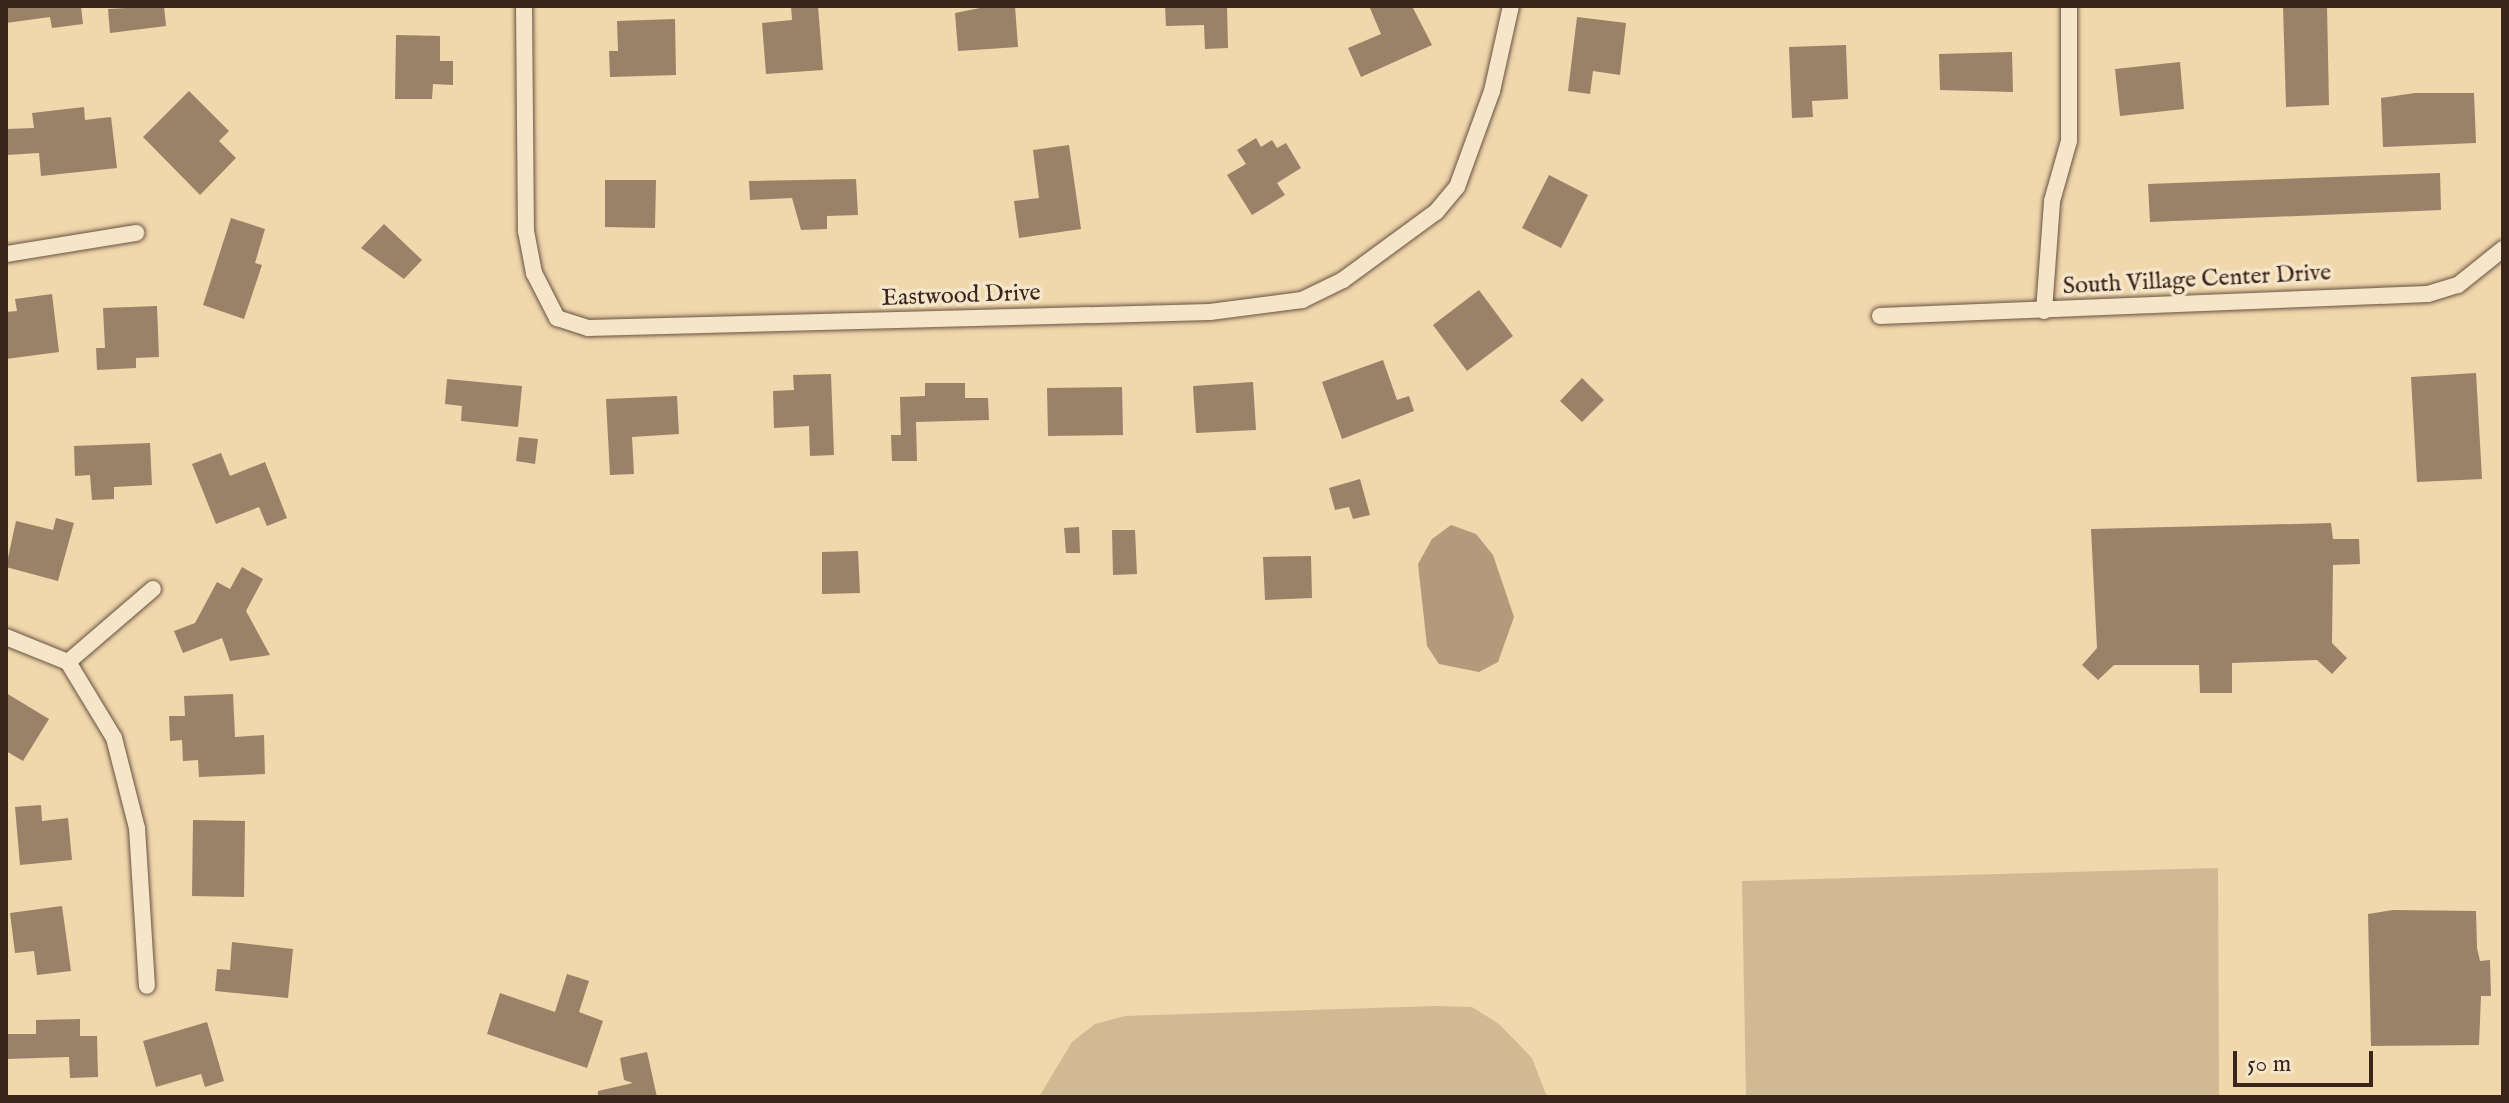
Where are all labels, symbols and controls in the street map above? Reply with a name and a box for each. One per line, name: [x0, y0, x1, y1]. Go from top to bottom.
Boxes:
street label: South Village Center Drive: [2062, 259, 2332, 301]
street label: Eastwood Drive: [881, 279, 1041, 313]
scale bar: [2237, 1035, 2377, 1085]
text: 50 m: [2247, 1049, 2291, 1080]

